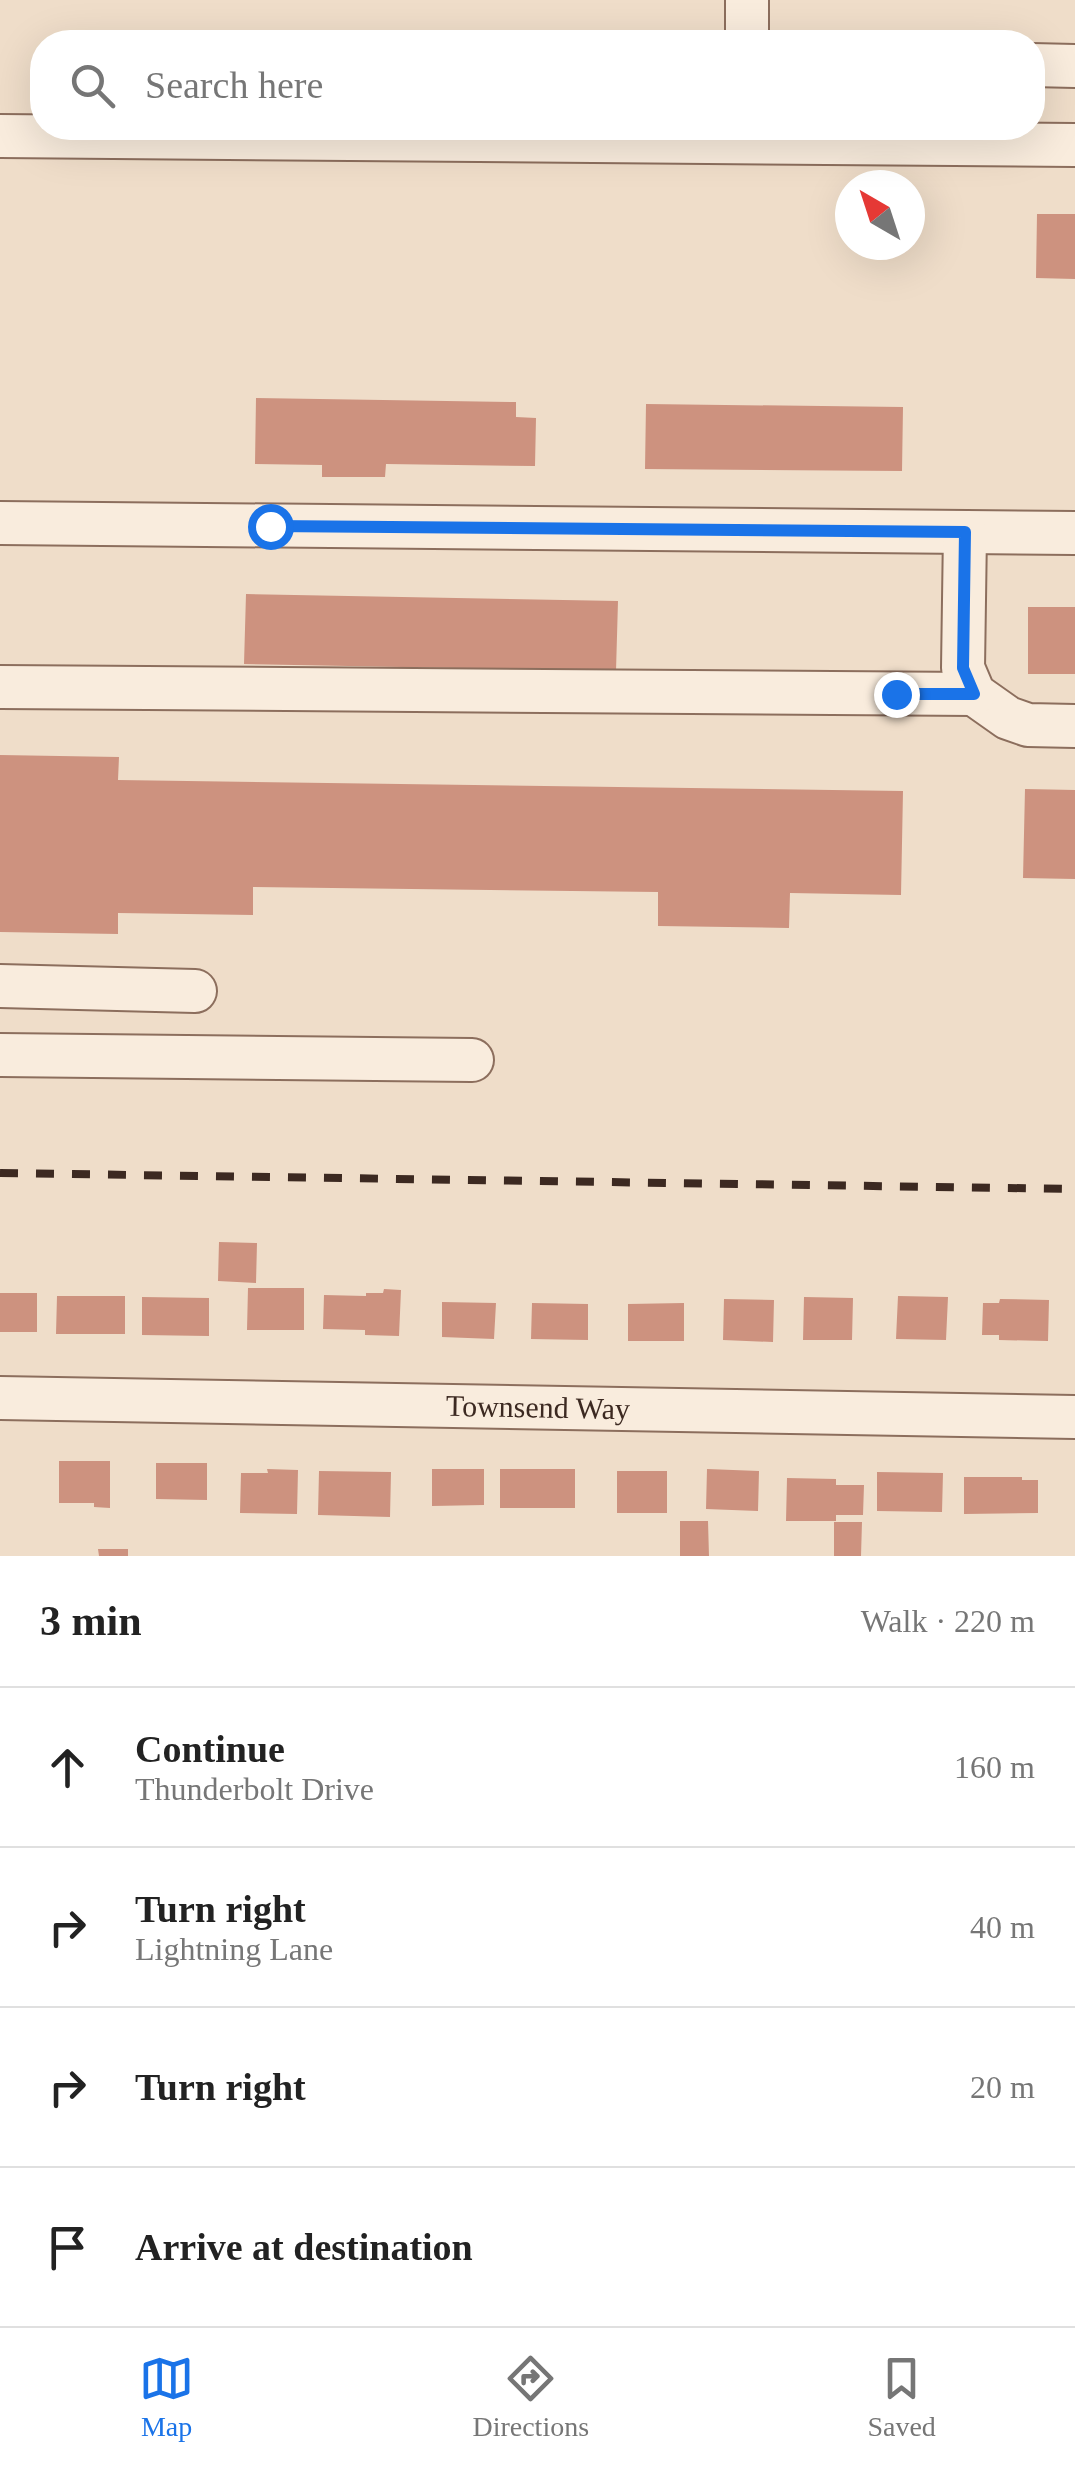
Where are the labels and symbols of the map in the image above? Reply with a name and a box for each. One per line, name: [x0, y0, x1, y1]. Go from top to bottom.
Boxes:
north arrow: [835, 170, 925, 260]
route start: [248, 504, 294, 550]
route end: [874, 672, 920, 718]
street label: Townsend Way: [446, 1389, 630, 1425]

